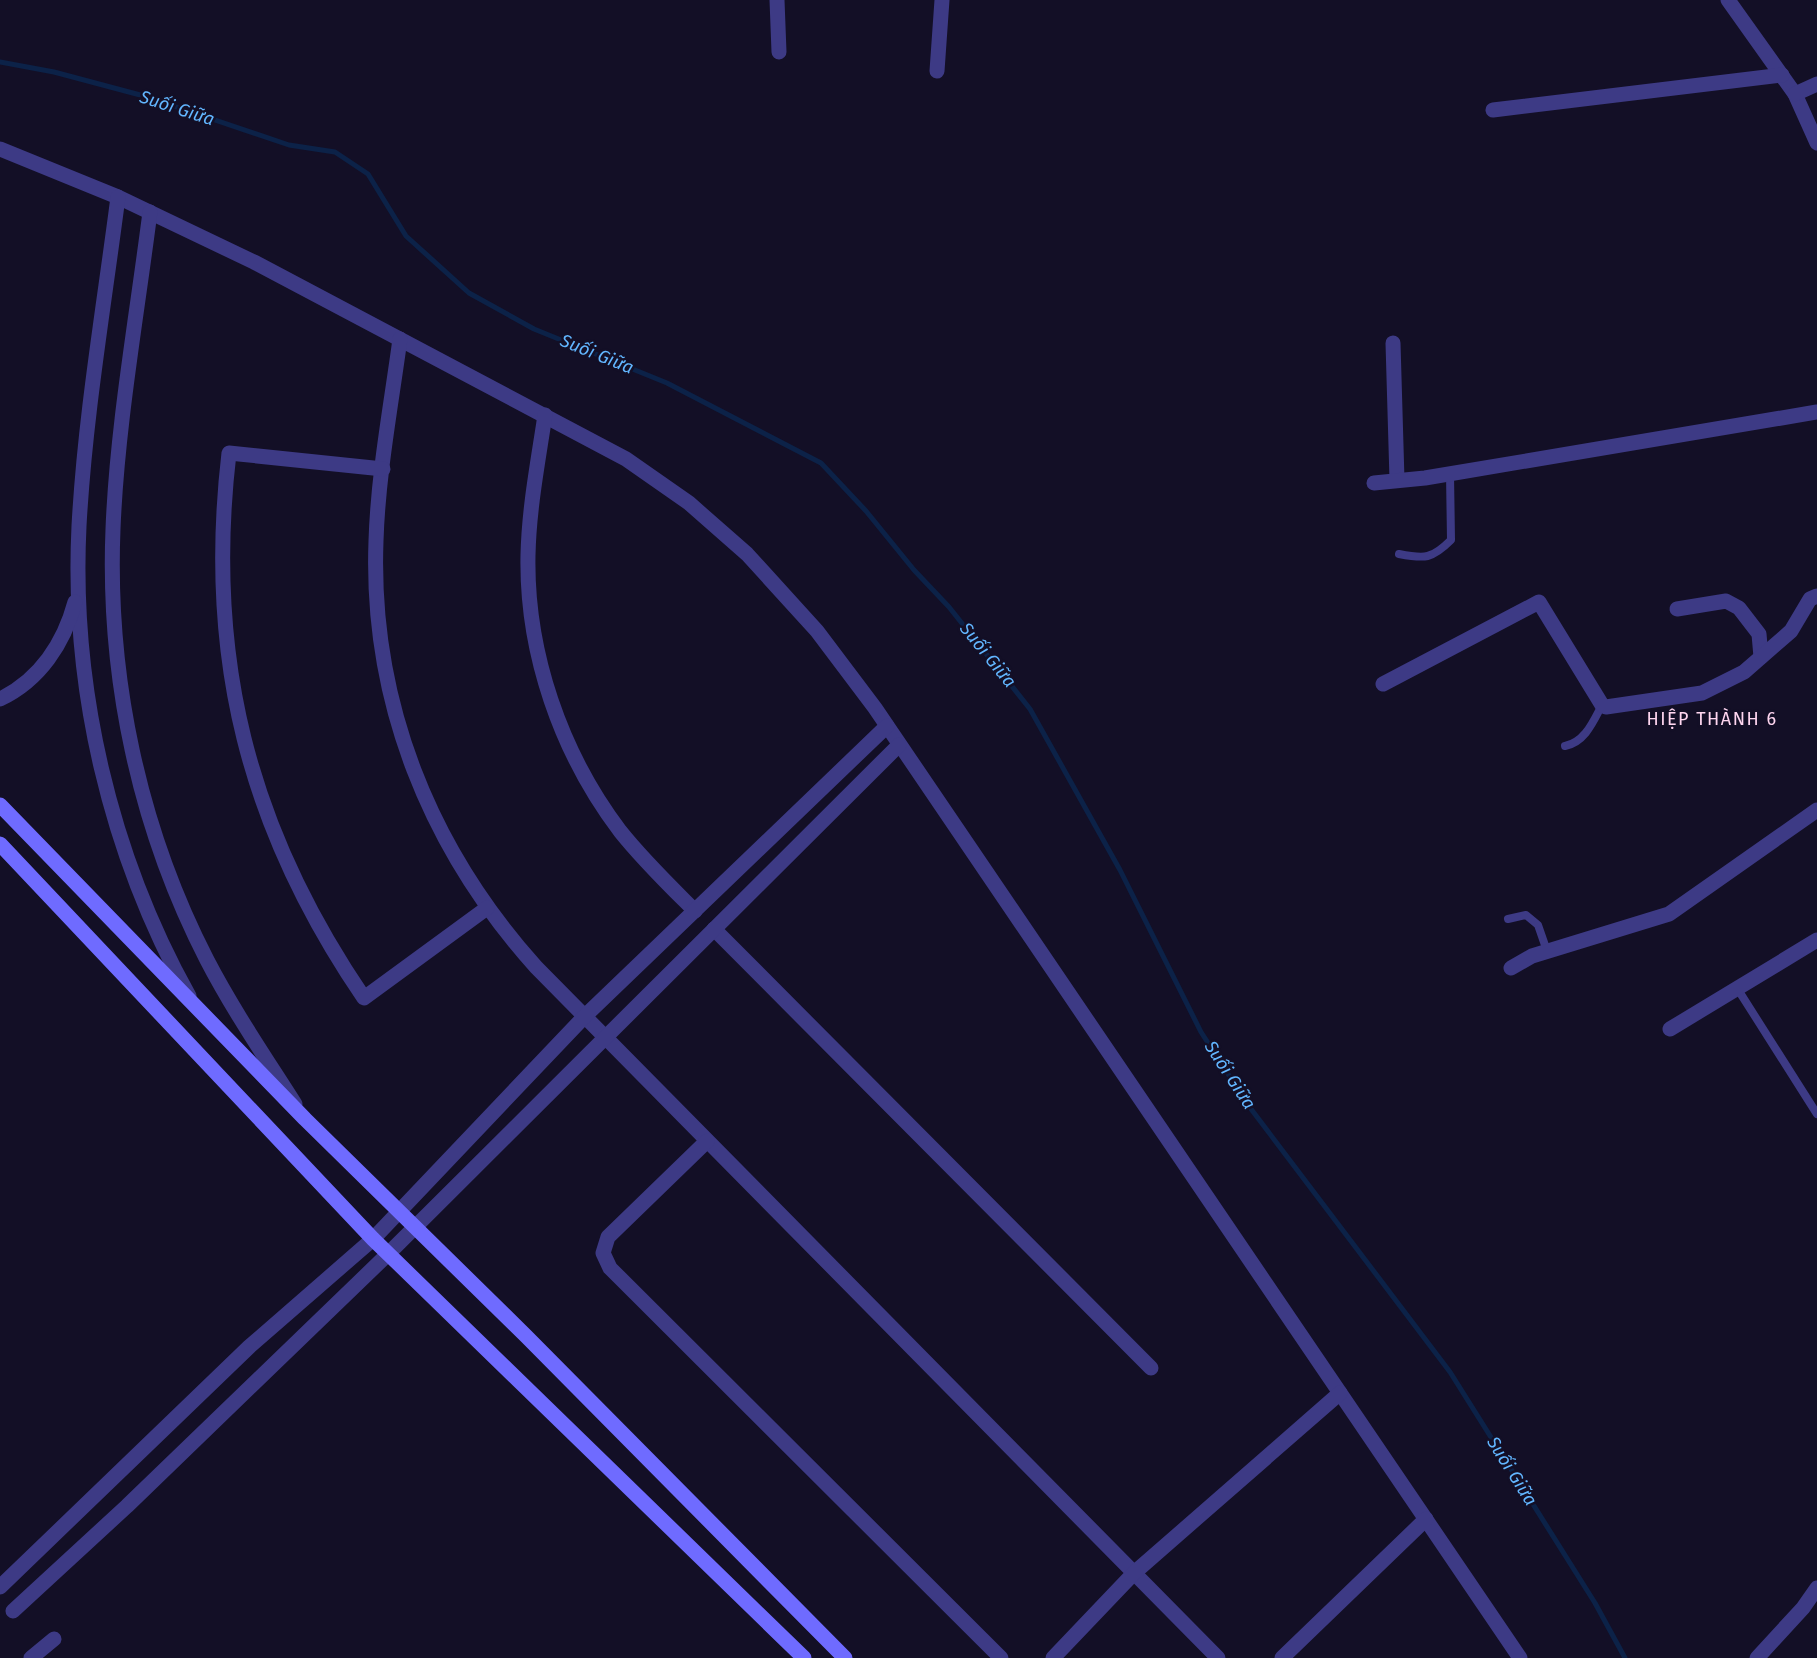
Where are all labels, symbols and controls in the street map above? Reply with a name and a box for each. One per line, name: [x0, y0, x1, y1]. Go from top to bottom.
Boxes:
water label: Suối Giữa: [136, 85, 217, 130]
water label: Suối Giữa: [556, 329, 637, 379]
water label: Suối Giữa: [955, 617, 1021, 692]
district label: HIỆP THÀNH 6: [1646, 707, 1778, 730]
water label: Suối Giữa: [1199, 1036, 1260, 1113]
water label: Suối Giữa: [1482, 1432, 1542, 1510]

